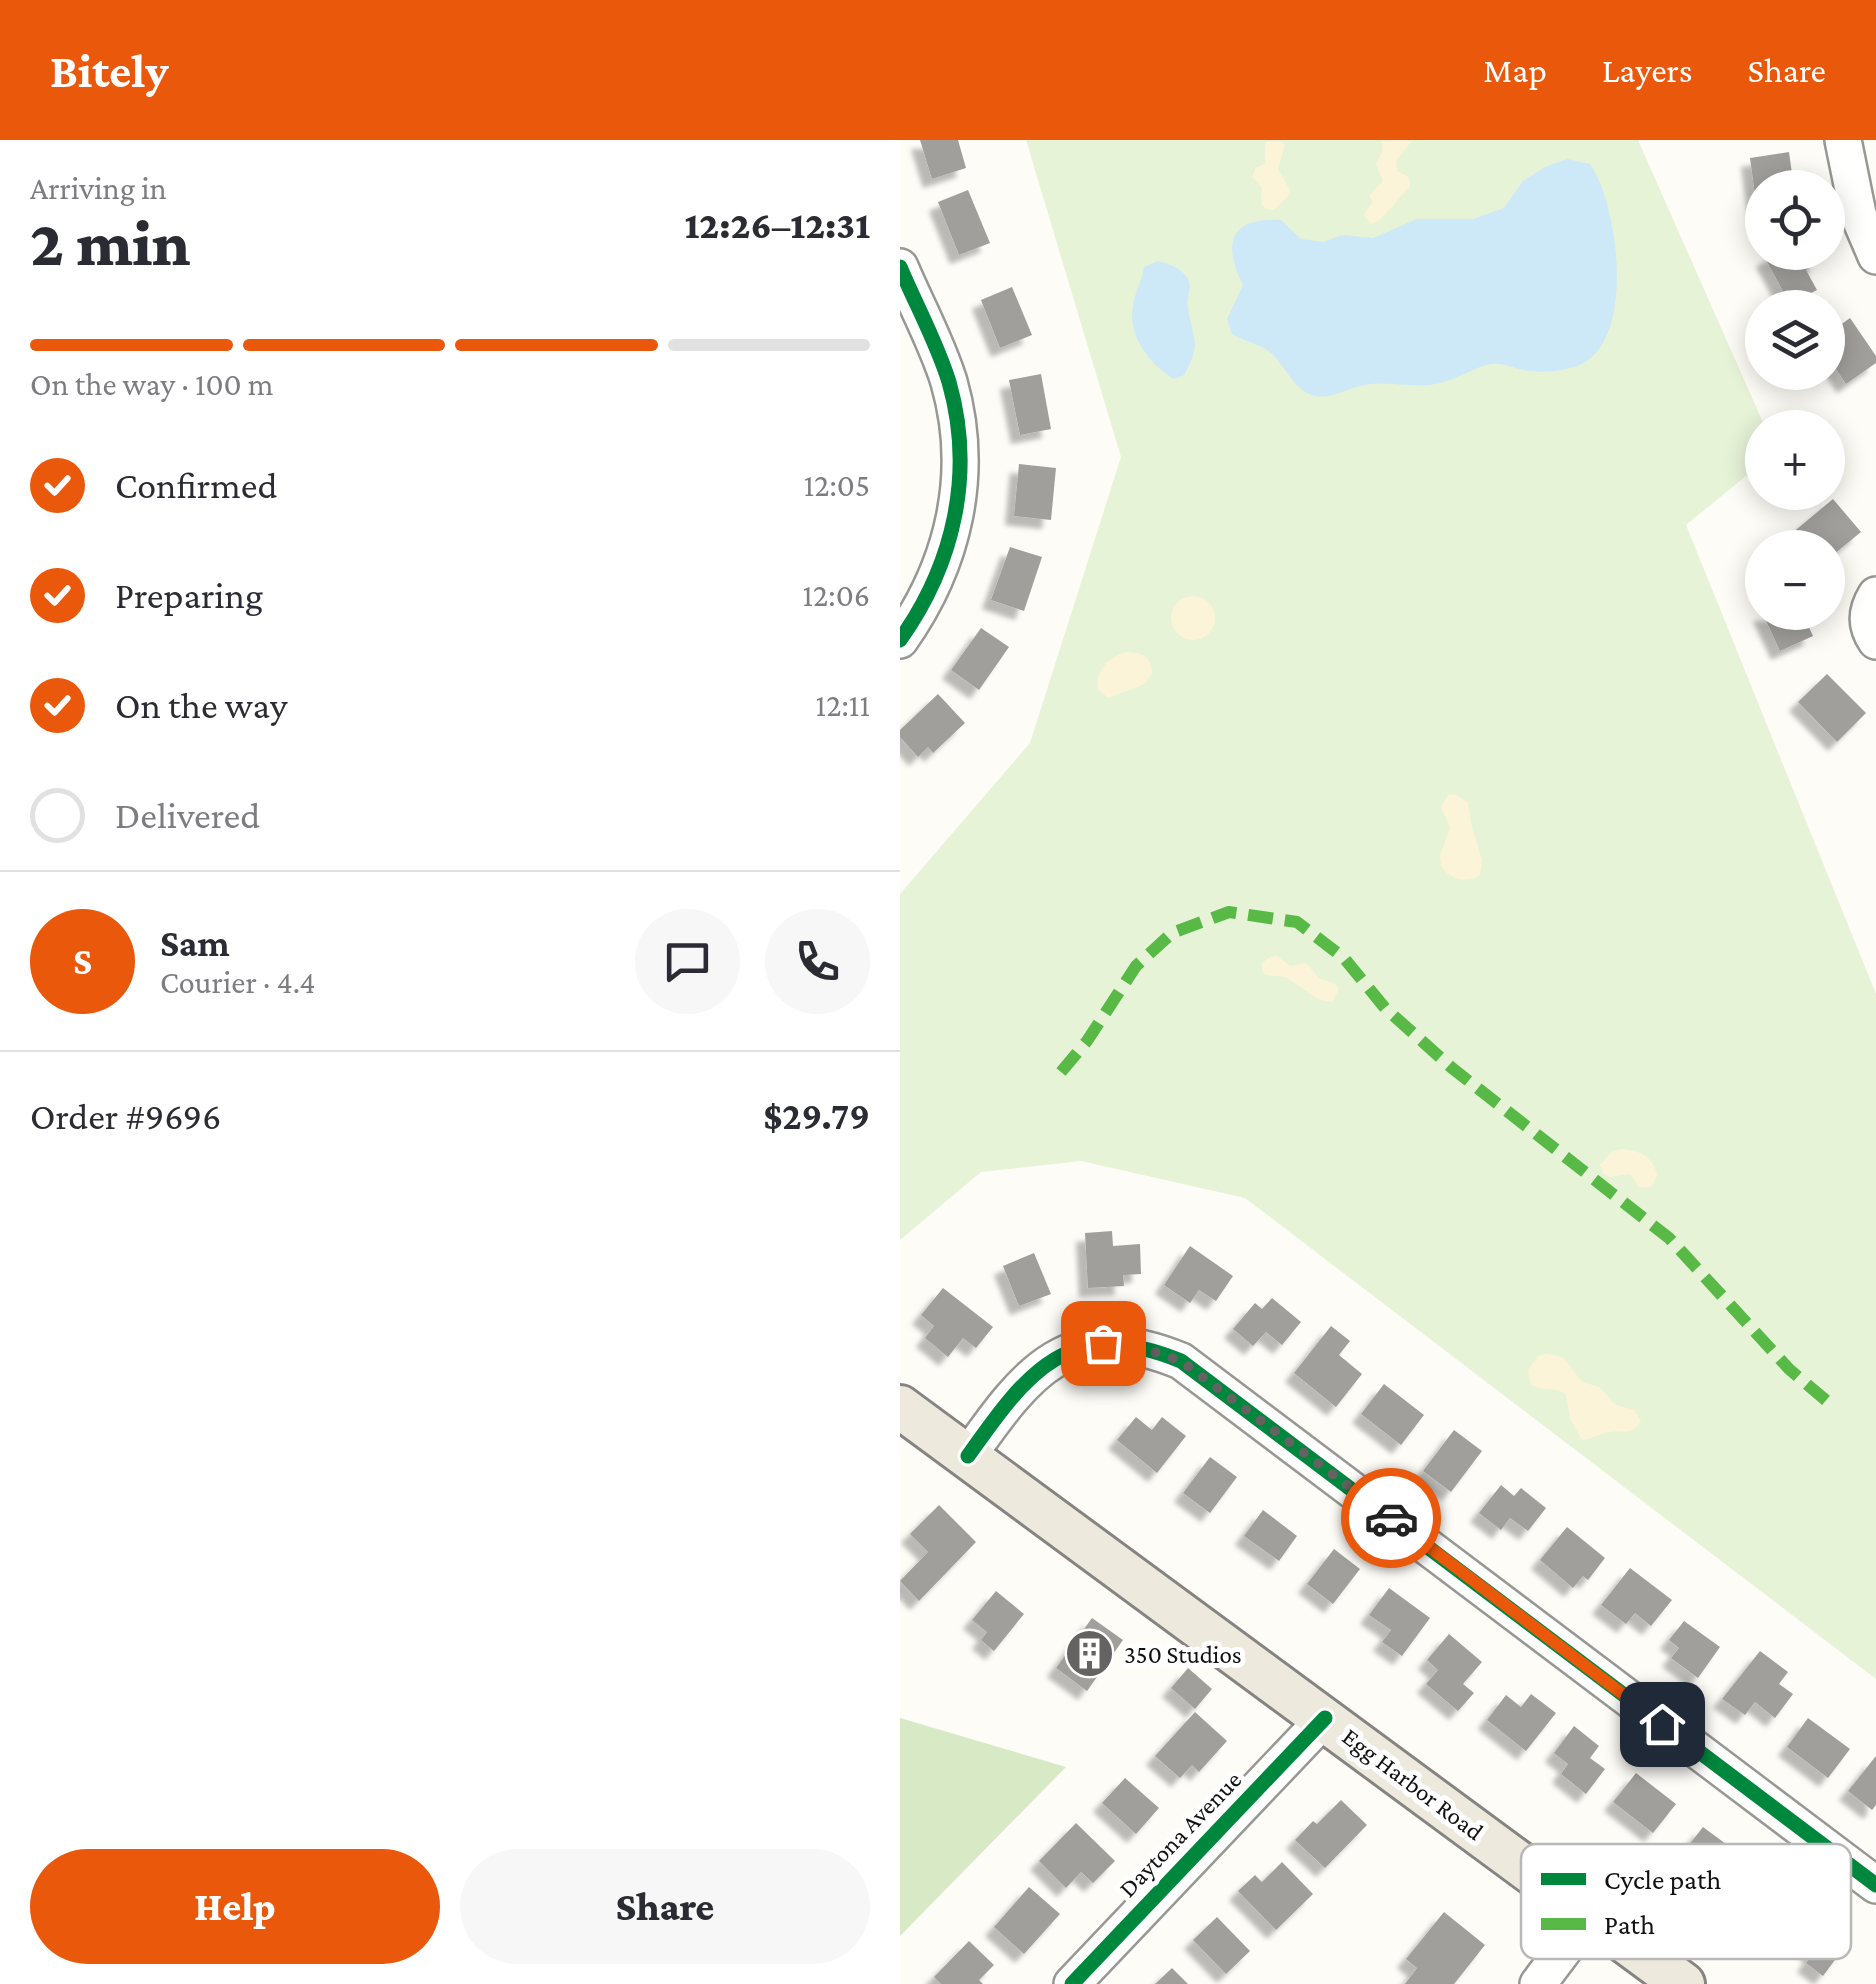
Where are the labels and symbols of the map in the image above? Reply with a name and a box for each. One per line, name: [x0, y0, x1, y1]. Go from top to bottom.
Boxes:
pin: [1061, 1301, 1146, 1386]
courier: [1341, 1468, 1441, 1568]
building icon: 350 Studios: [1063, 1628, 1115, 1680]
place label: 350 Studios: [1124, 1641, 1242, 1668]
pin: [1620, 1682, 1705, 1767]
street label: Egg Harbor Road: [1337, 1723, 1488, 1846]
street label: Daytona Avenue: [1113, 1766, 1247, 1903]
legend: [1521, 1844, 1851, 1959]
text: Cycle path: [1604, 1864, 1721, 1895]
text: Path: [1604, 1909, 1655, 1940]

